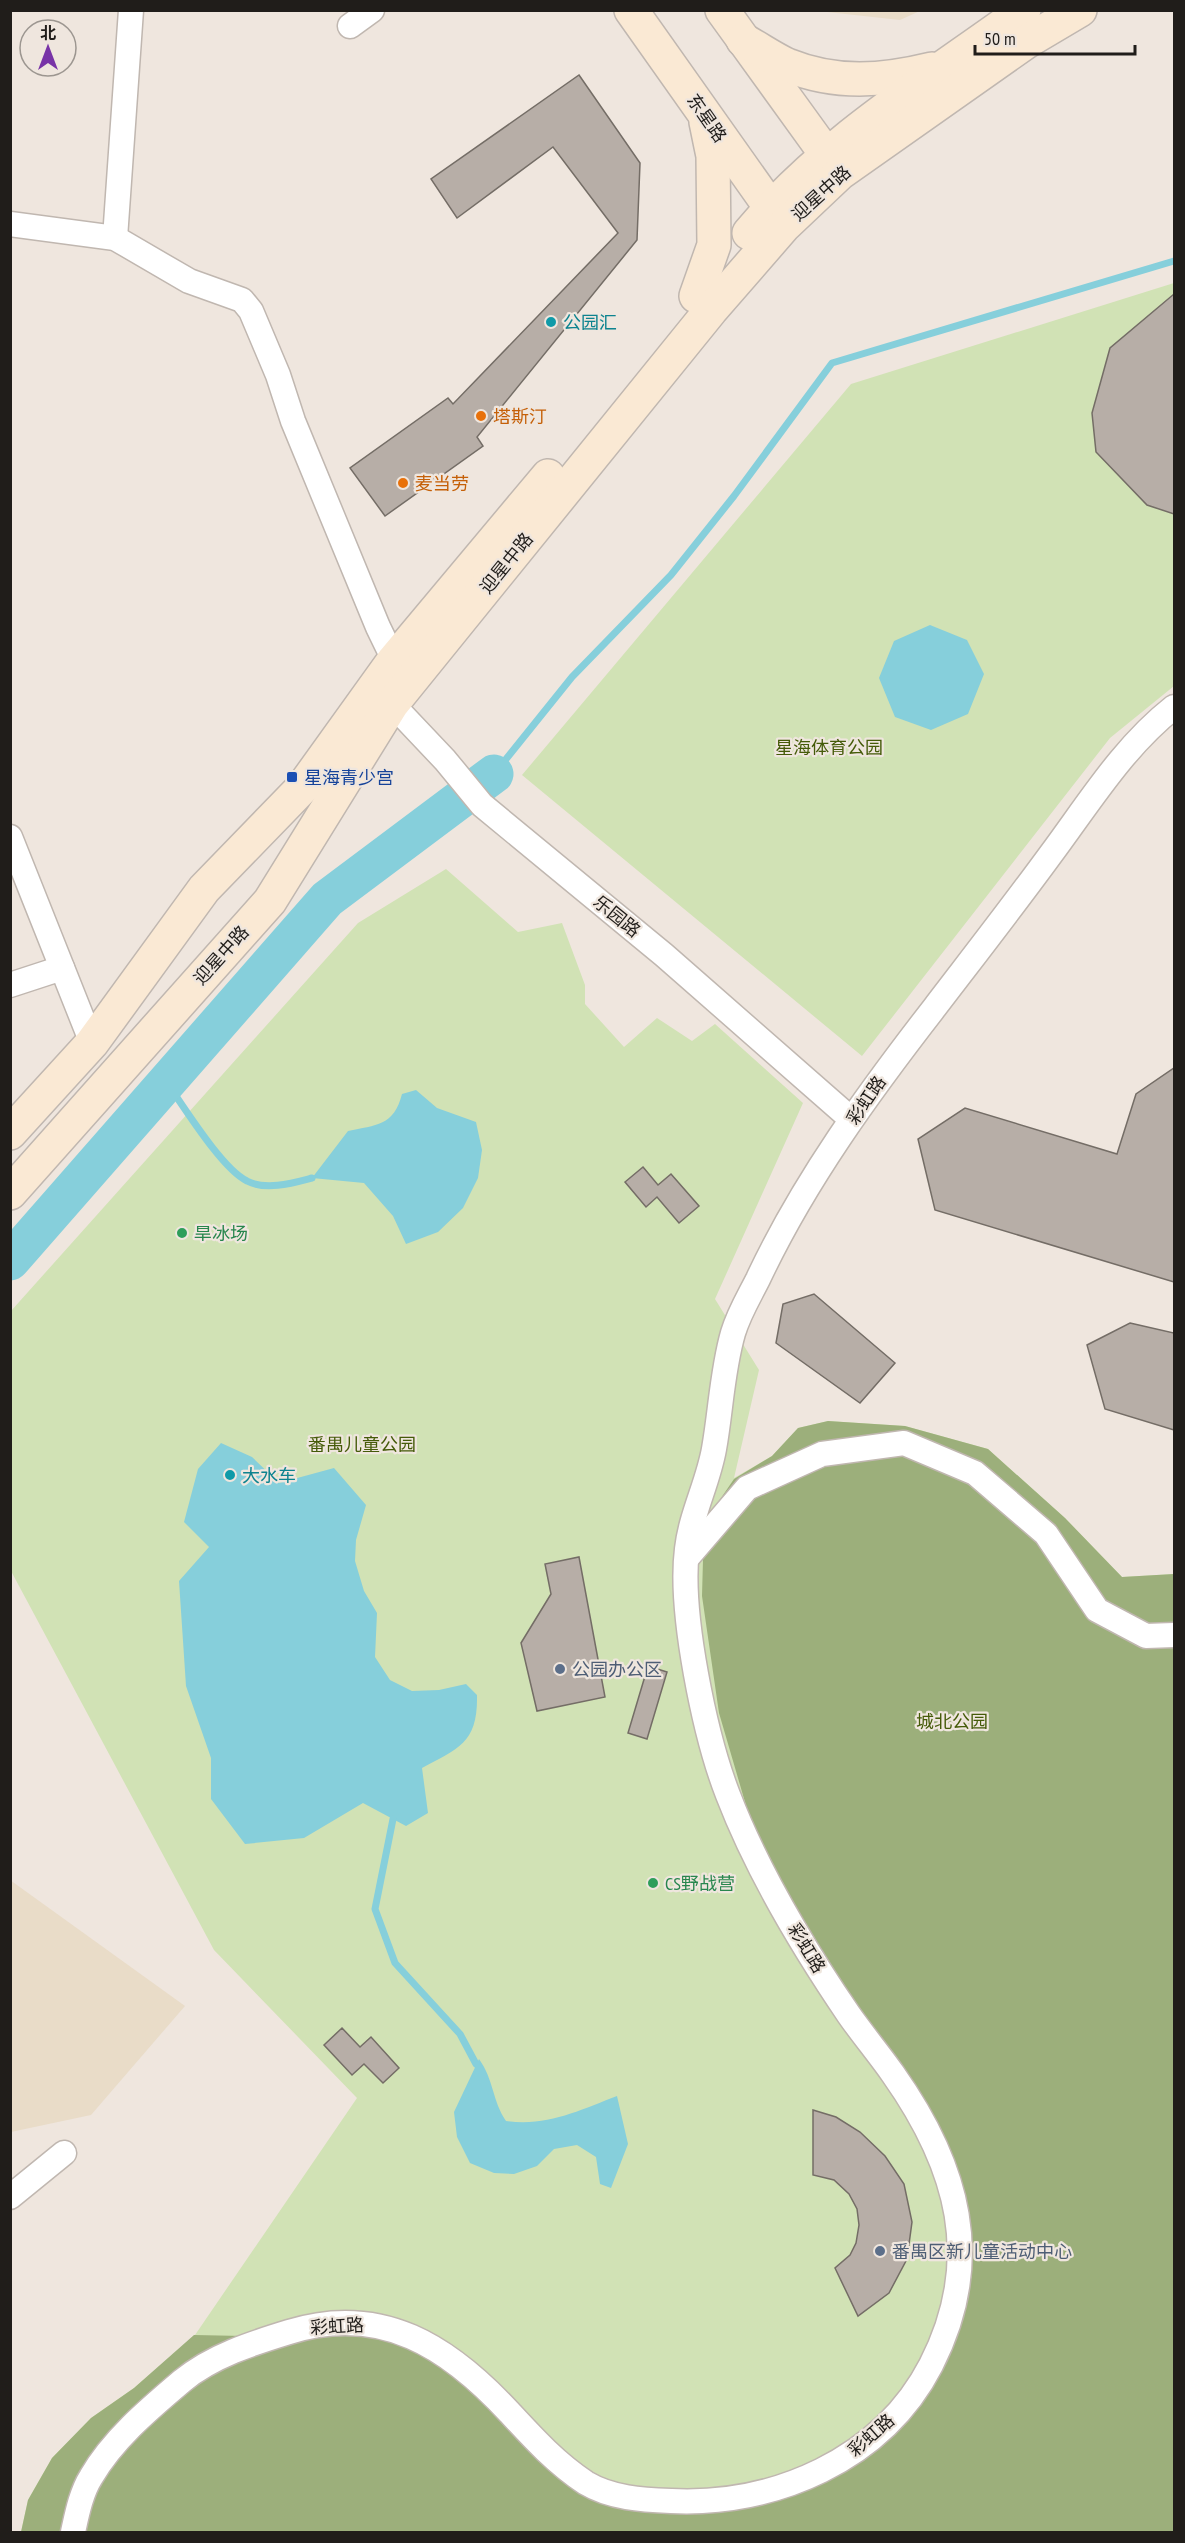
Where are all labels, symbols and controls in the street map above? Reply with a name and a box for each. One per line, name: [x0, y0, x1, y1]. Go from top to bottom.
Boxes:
north arrow: [18, 18, 78, 78]
scale bar: [975, 18, 1136, 56]
text: 北: [40, 23, 56, 43]
text: 50 m: [984, 27, 1016, 50]
street label: 东星路: [682, 89, 732, 147]
street label: 迎星中路: [787, 160, 855, 226]
place label: 公园汇: [563, 311, 617, 334]
marker: 公园汇: [544, 315, 558, 329]
place label: 塔斯汀: [493, 405, 547, 428]
marker: 塔斯汀: [474, 409, 488, 423]
place label: 麦当劳: [415, 472, 469, 495]
marker: 麦当劳: [396, 476, 410, 490]
street label: 迎星中路: [474, 528, 538, 598]
park label: 星海体育公园: [775, 736, 883, 759]
place label: 星海青少宫: [304, 766, 394, 789]
marker: 星海青少宫: [285, 770, 299, 784]
street label: 乐园路: [589, 890, 645, 942]
street label: 迎星中路: [188, 921, 254, 989]
street label: 彩虹路: [841, 1071, 891, 1129]
place label: 旱冰场: [194, 1222, 248, 1245]
marker: 旱冰场: [175, 1226, 189, 1240]
park label: 番禺儿童公园: [308, 1433, 416, 1456]
place label: 大水车: [242, 1464, 296, 1487]
marker: 大水车: [223, 1468, 237, 1482]
place label: 公园办公区: [572, 1658, 662, 1681]
marker: 公园办公区: [553, 1662, 567, 1676]
park label: 城北公园: [916, 1710, 988, 1733]
place label: CS野战营: [665, 1872, 735, 1895]
marker: CS野战营: [646, 1876, 660, 1890]
street label: 彩虹路: [783, 1919, 831, 1977]
place label: 番禺区新儿童活动中心: [892, 2240, 1072, 2263]
marker: 番禺区新儿童活动中心: [873, 2244, 887, 2258]
street label: 彩虹路: [309, 2313, 365, 2339]
street label: 彩虹路: [843, 2409, 899, 2461]

